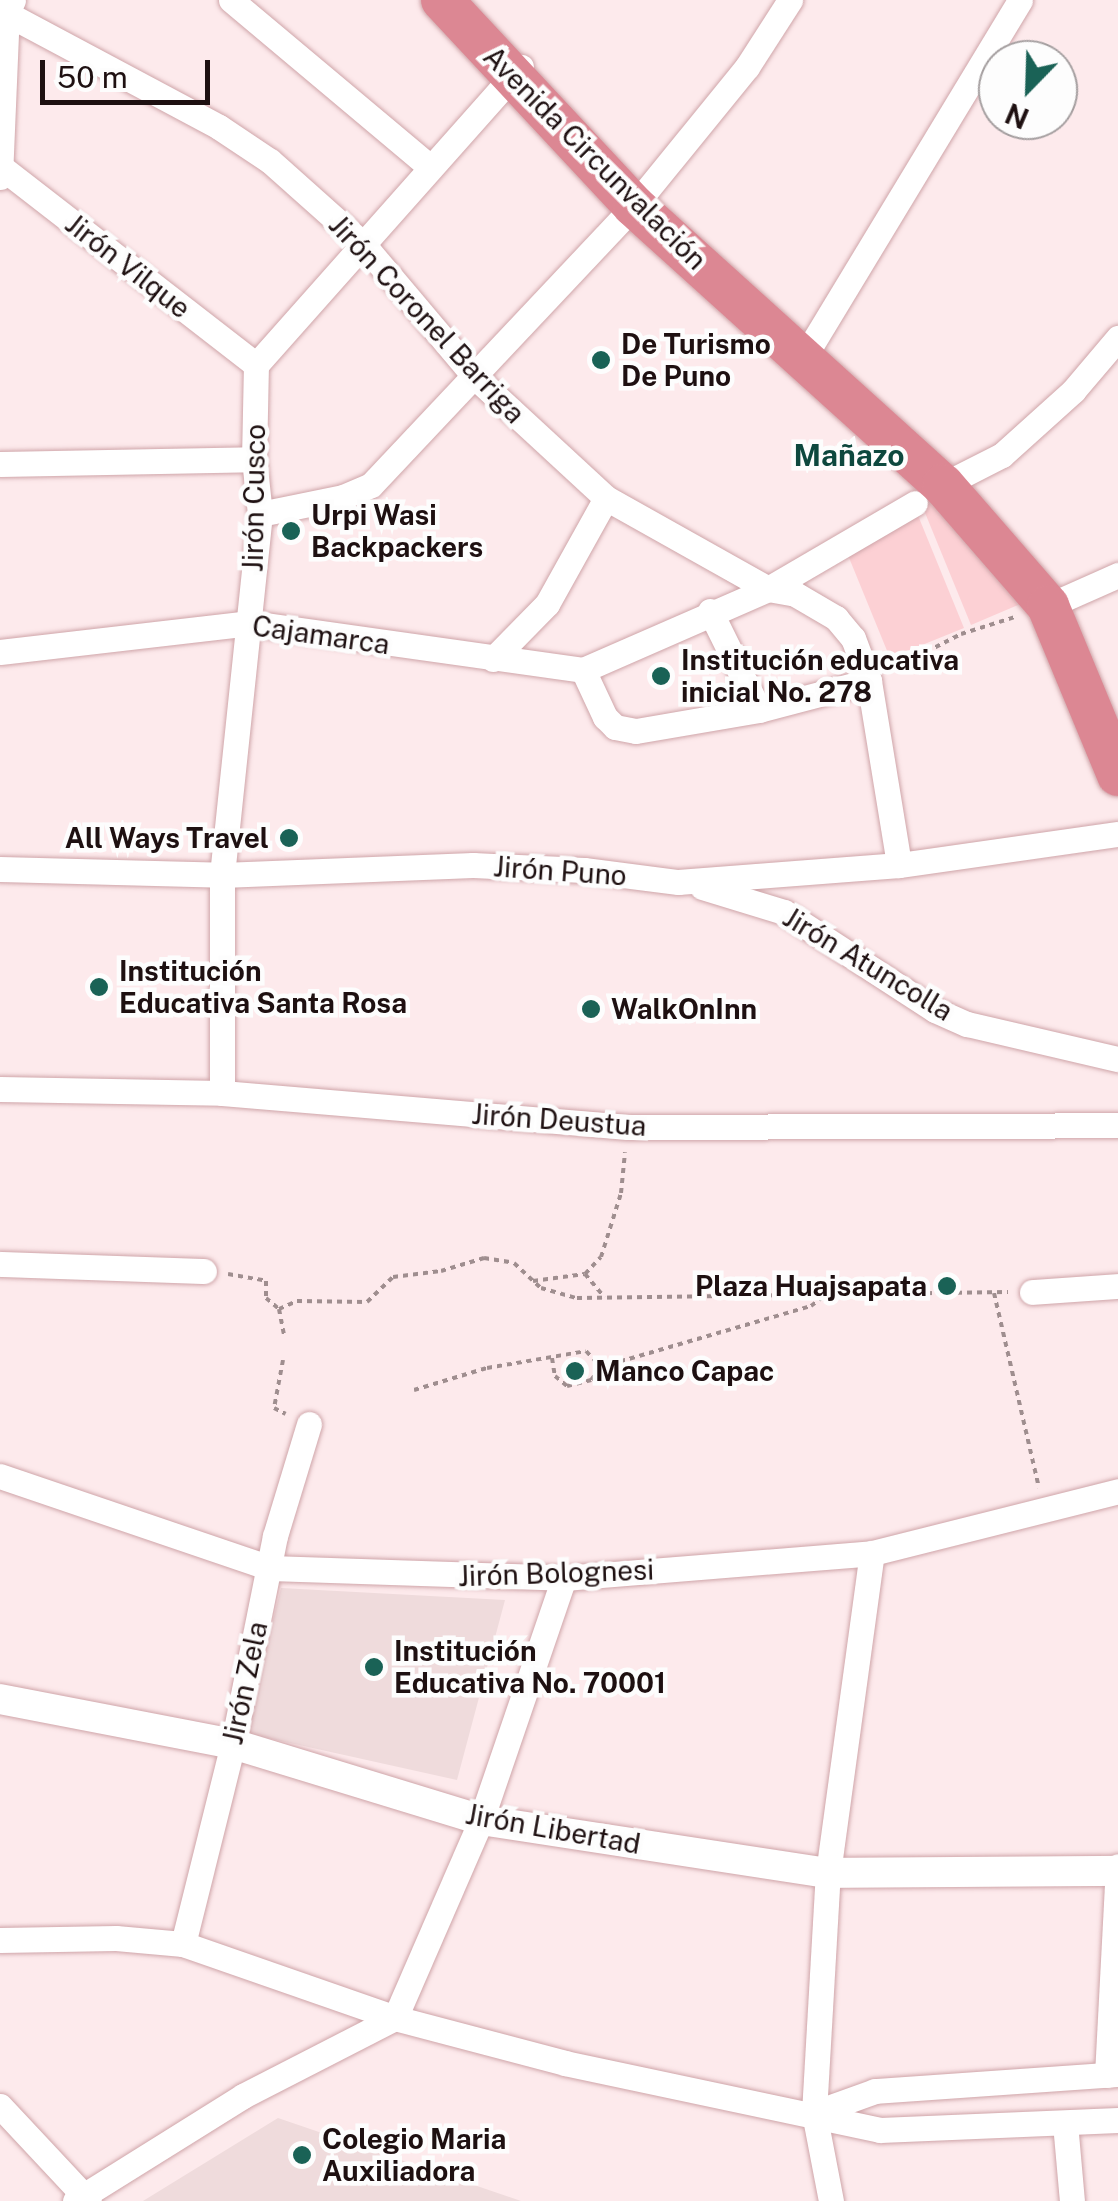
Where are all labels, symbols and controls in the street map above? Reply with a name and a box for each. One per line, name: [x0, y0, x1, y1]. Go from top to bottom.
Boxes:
scale bar: [45, 40, 215, 102]
street label: Avenida Circunvalación: [477, 40, 713, 276]
north arrow: [978, 40, 1078, 140]
text: 50 m: [57, 59, 128, 95]
text: N: [1000, 97, 1033, 136]
street label: Jirón Vilque: [59, 207, 197, 325]
street label: Jirón Coronel Barriga: [322, 208, 532, 430]
place label: De Turismo De Puno: [621, 327, 771, 393]
marker: De Turismo De Puno: [590, 349, 612, 371]
street label: Jirón Cusco: [236, 424, 272, 572]
district label: Mañazo: [793, 437, 905, 473]
place label: Urpi Wasi Backpackers: [311, 498, 483, 564]
marker: Urpi Wasi Backpackers: [280, 520, 302, 542]
street label: Cajamarca: [250, 609, 392, 661]
place label: Institución educativa inicial No. 278: [681, 643, 959, 709]
marker: Institución educativa inicial No. 278: [650, 665, 672, 687]
place label: All Ways Travel: [64, 821, 269, 855]
marker: All Ways Travel: [278, 827, 300, 849]
street label: Jirón Puno: [492, 850, 628, 892]
street label: Jirón Atuncolla: [777, 900, 959, 1028]
place label: Institución Educativa Santa Rosa: [119, 954, 407, 1020]
marker: Institución Educativa Santa Rosa: [88, 976, 110, 998]
place label: WalkOnInn: [611, 992, 757, 1026]
marker: WalkOnInn: [580, 998, 602, 1020]
street label: Jirón Deustua: [470, 1097, 648, 1143]
place label: Plaza Huajsapata: [695, 1269, 927, 1303]
marker: Plaza Huajsapata: [936, 1275, 958, 1297]
place label: Manco Capac: [595, 1354, 774, 1388]
marker: Manco Capac: [564, 1360, 586, 1382]
street label: Jirón Bolognesi: [457, 1553, 655, 1593]
street label: Jirón Zela: [216, 1619, 274, 1747]
place label: Institución Educativa No. 70001: [394, 1634, 666, 1700]
marker: Institución Educativa No. 70001: [363, 1656, 385, 1678]
street label: Jirón Libertad: [463, 1797, 643, 1861]
place label: Colegio Maria Auxiliadora: [322, 2122, 506, 2188]
marker: Colegio Maria Auxiliadora: [291, 2144, 313, 2166]

